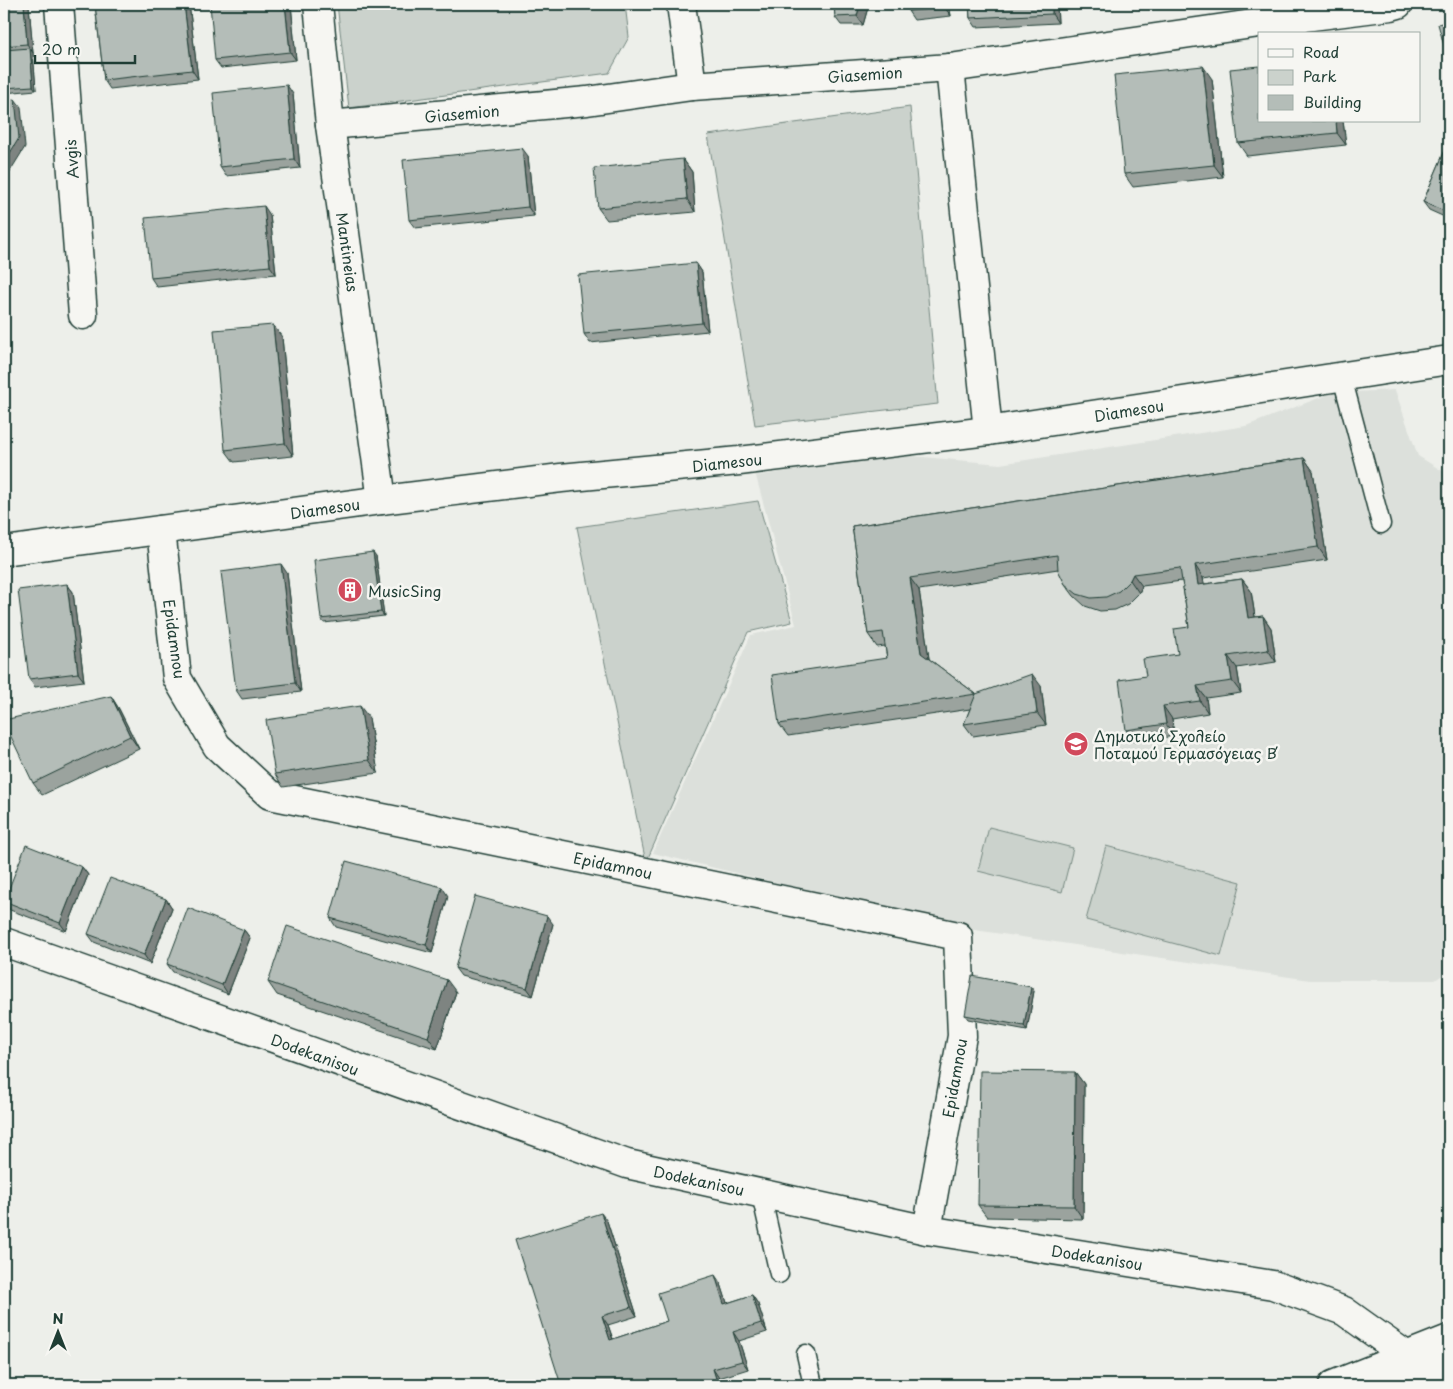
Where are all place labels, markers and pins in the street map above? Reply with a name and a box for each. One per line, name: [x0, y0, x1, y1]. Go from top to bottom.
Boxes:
building icon: MusicSing: [337, 577, 363, 603]
place label: MusicSing: [368, 579, 441, 602]
place label: Δημοτικό Σχολείο Ποταμού Γερμασόγειας Β΄: [1094, 724, 1278, 764]
school or university icon: Δημοτικό Σχολείο Ποταμού Γερμασόγειας Β΄: [1063, 731, 1089, 757]

